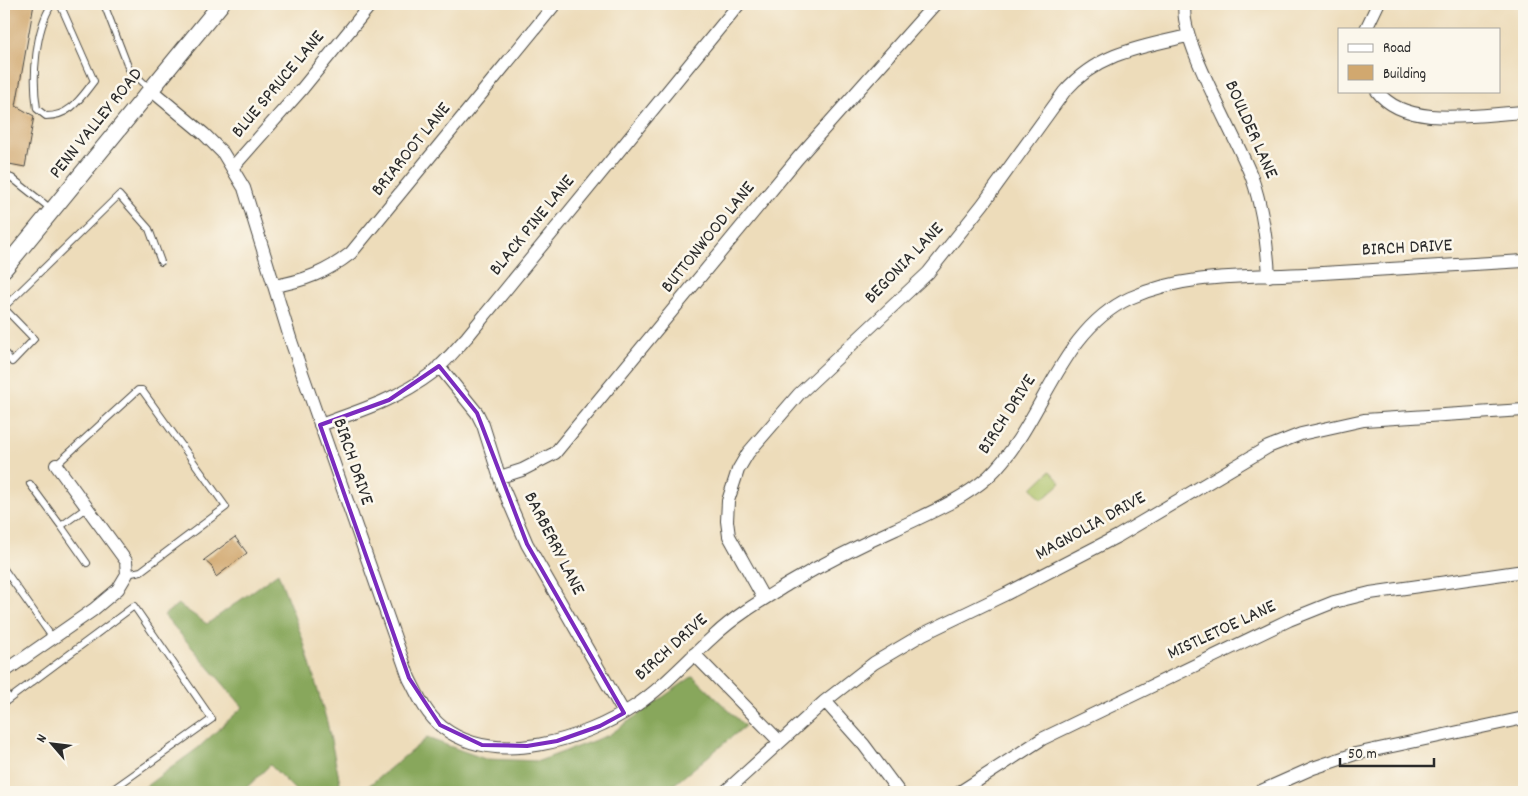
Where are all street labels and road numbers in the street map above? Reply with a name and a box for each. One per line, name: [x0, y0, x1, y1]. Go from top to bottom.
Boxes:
street label: BLUE SPRUCE LANE: [226, 25, 332, 145]
street label: PENN VALLEY ROAD: [44, 63, 150, 185]
street label: BOULDER LANE: [1216, 77, 1284, 184]
street label: BRIAROOT LANE: [366, 97, 459, 203]
street label: BLACK PINE LANE: [484, 170, 582, 282]
street label: BUTTONWOOD LANE: [655, 176, 763, 300]
street label: BEGONIA LANE: [859, 217, 951, 311]
street label: BIRCH DRIVE: [1361, 233, 1453, 265]
street label: BIRCH DRIVE: [972, 369, 1044, 460]
street label: BIRCH DRIVE: [325, 415, 380, 509]
street label: MAGNOLIA DRIVE: [1031, 485, 1151, 569]
street label: BARBERRY LANE: [515, 488, 591, 600]
street label: MISTLETOE LANE: [1163, 594, 1281, 668]
street label: BIRCH DRIVE: [629, 607, 715, 688]

